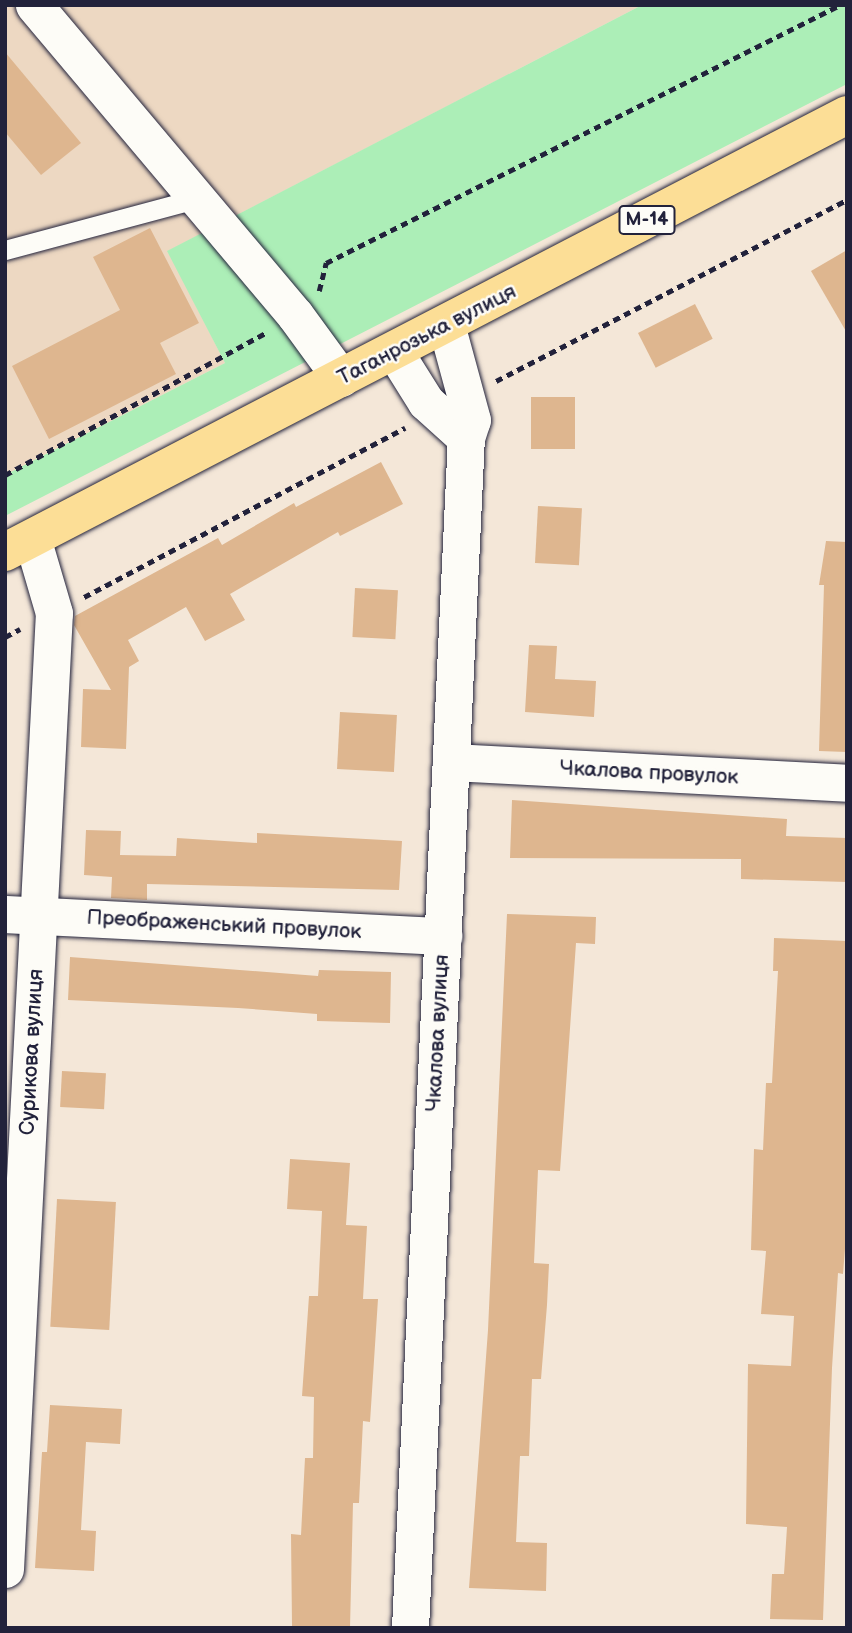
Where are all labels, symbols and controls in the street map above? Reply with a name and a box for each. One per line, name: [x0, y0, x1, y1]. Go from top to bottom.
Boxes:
road number: М-14: [617, 204, 677, 235]
street label: Таганрозька вулиця: [334, 279, 520, 391]
street label: Чкалова провулок: [559, 756, 739, 790]
street label: Преображенський провулок: [86, 905, 362, 945]
street label: Чкалова вулиця: [421, 954, 455, 1112]
street label: Сурикова вулиця: [15, 968, 49, 1136]

